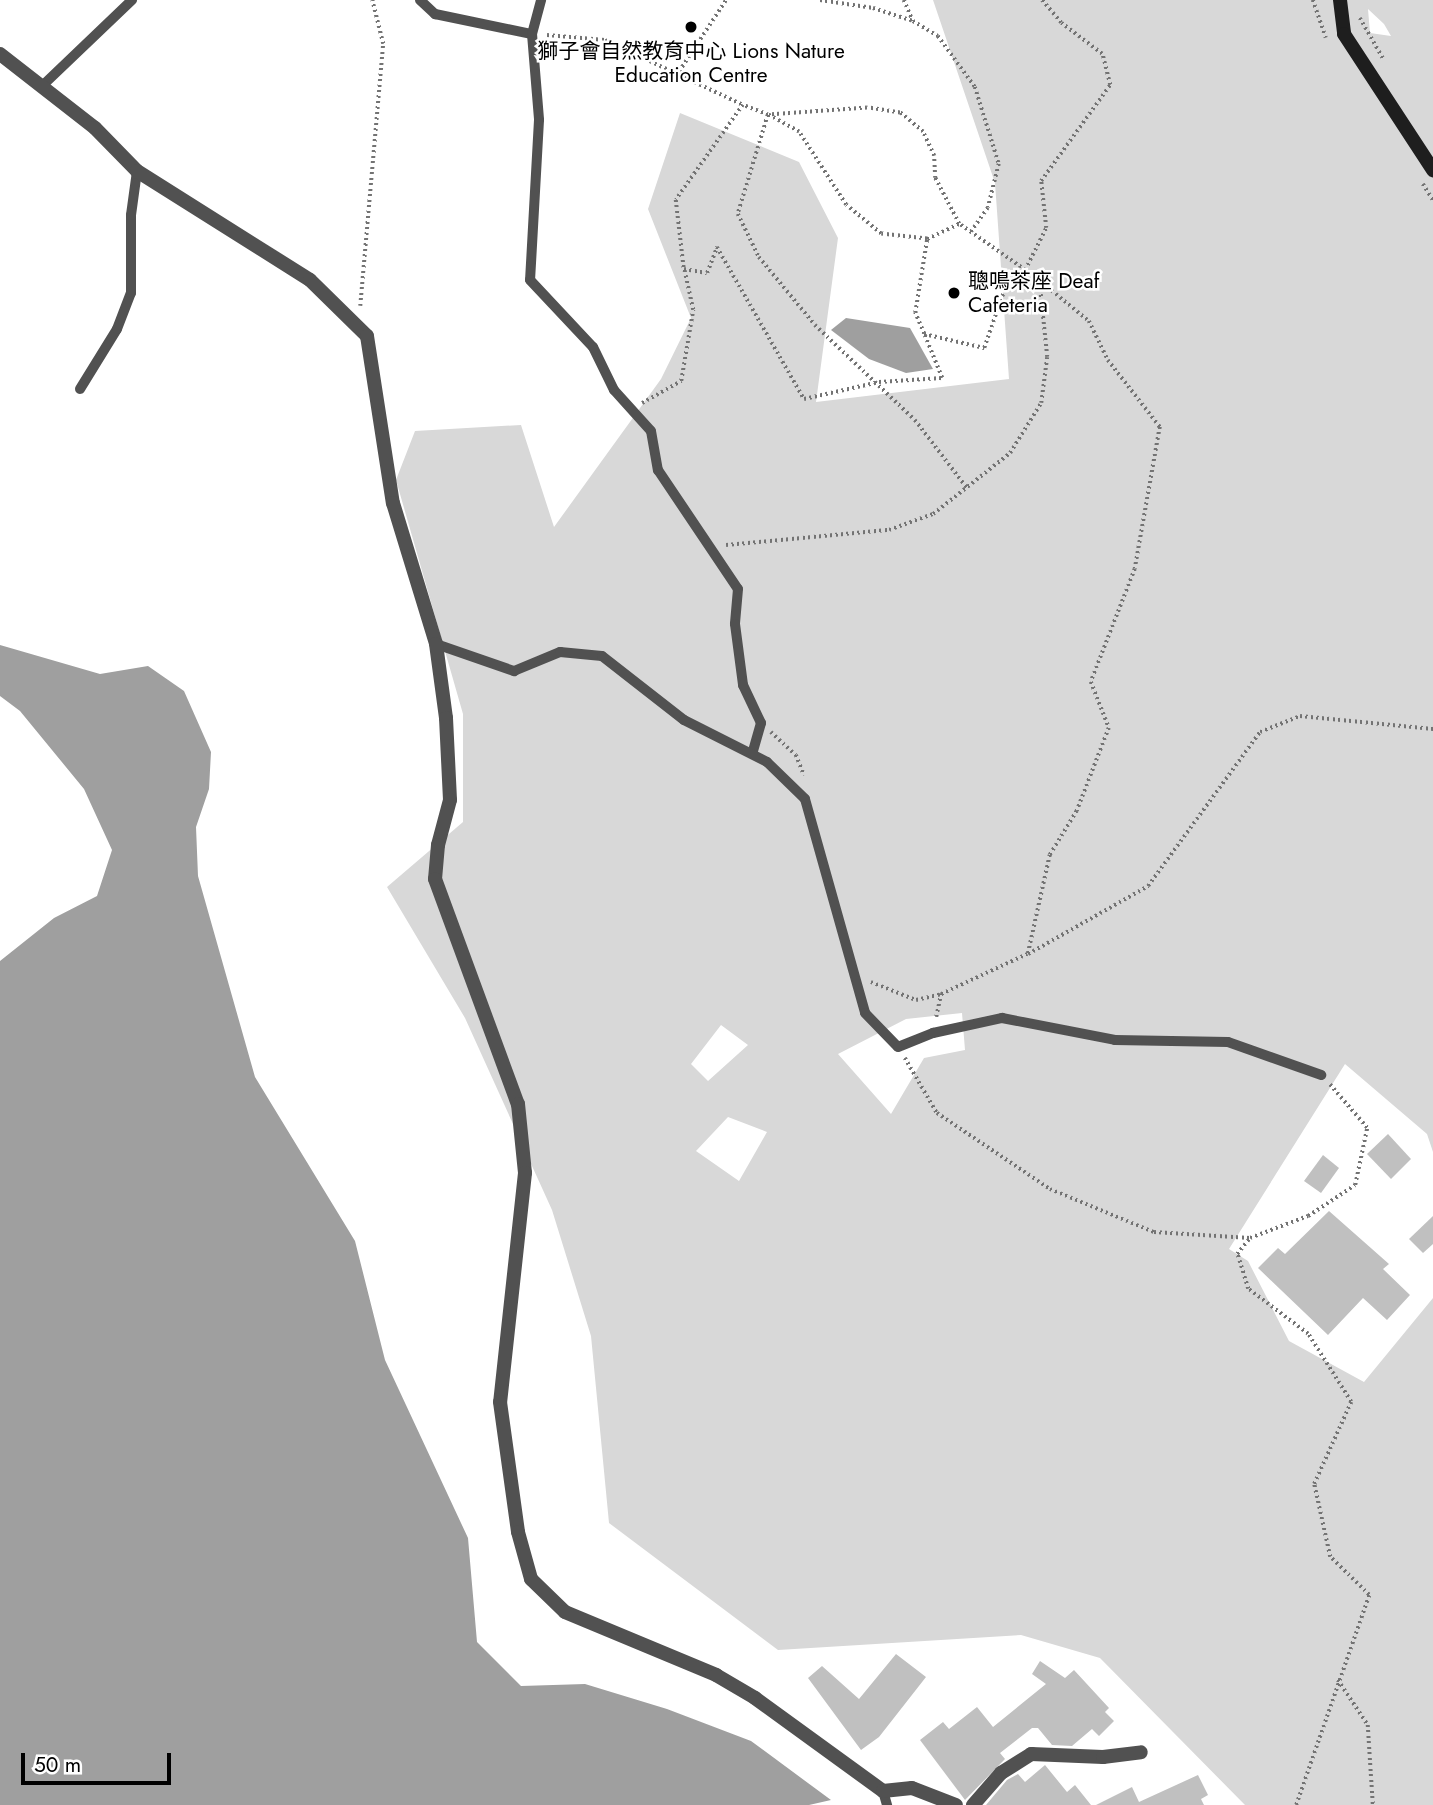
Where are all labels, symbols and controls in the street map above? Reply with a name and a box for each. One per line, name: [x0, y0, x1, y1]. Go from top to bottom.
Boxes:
marker: 獅子會自然教育中心 Lions Nature Education Centre: [683, 19, 699, 35]
place label: 獅子會自然教育中心 Lions Nature Education Centre: [537, 38, 845, 88]
place label: 聰鳴茶座 Deaf Cafeteria: [968, 268, 1100, 318]
marker: 聰鳴茶座 Deaf Cafeteria: [946, 285, 962, 301]
scale bar: [24, 1738, 175, 1782]
text: 50 m: [34, 1750, 81, 1780]

